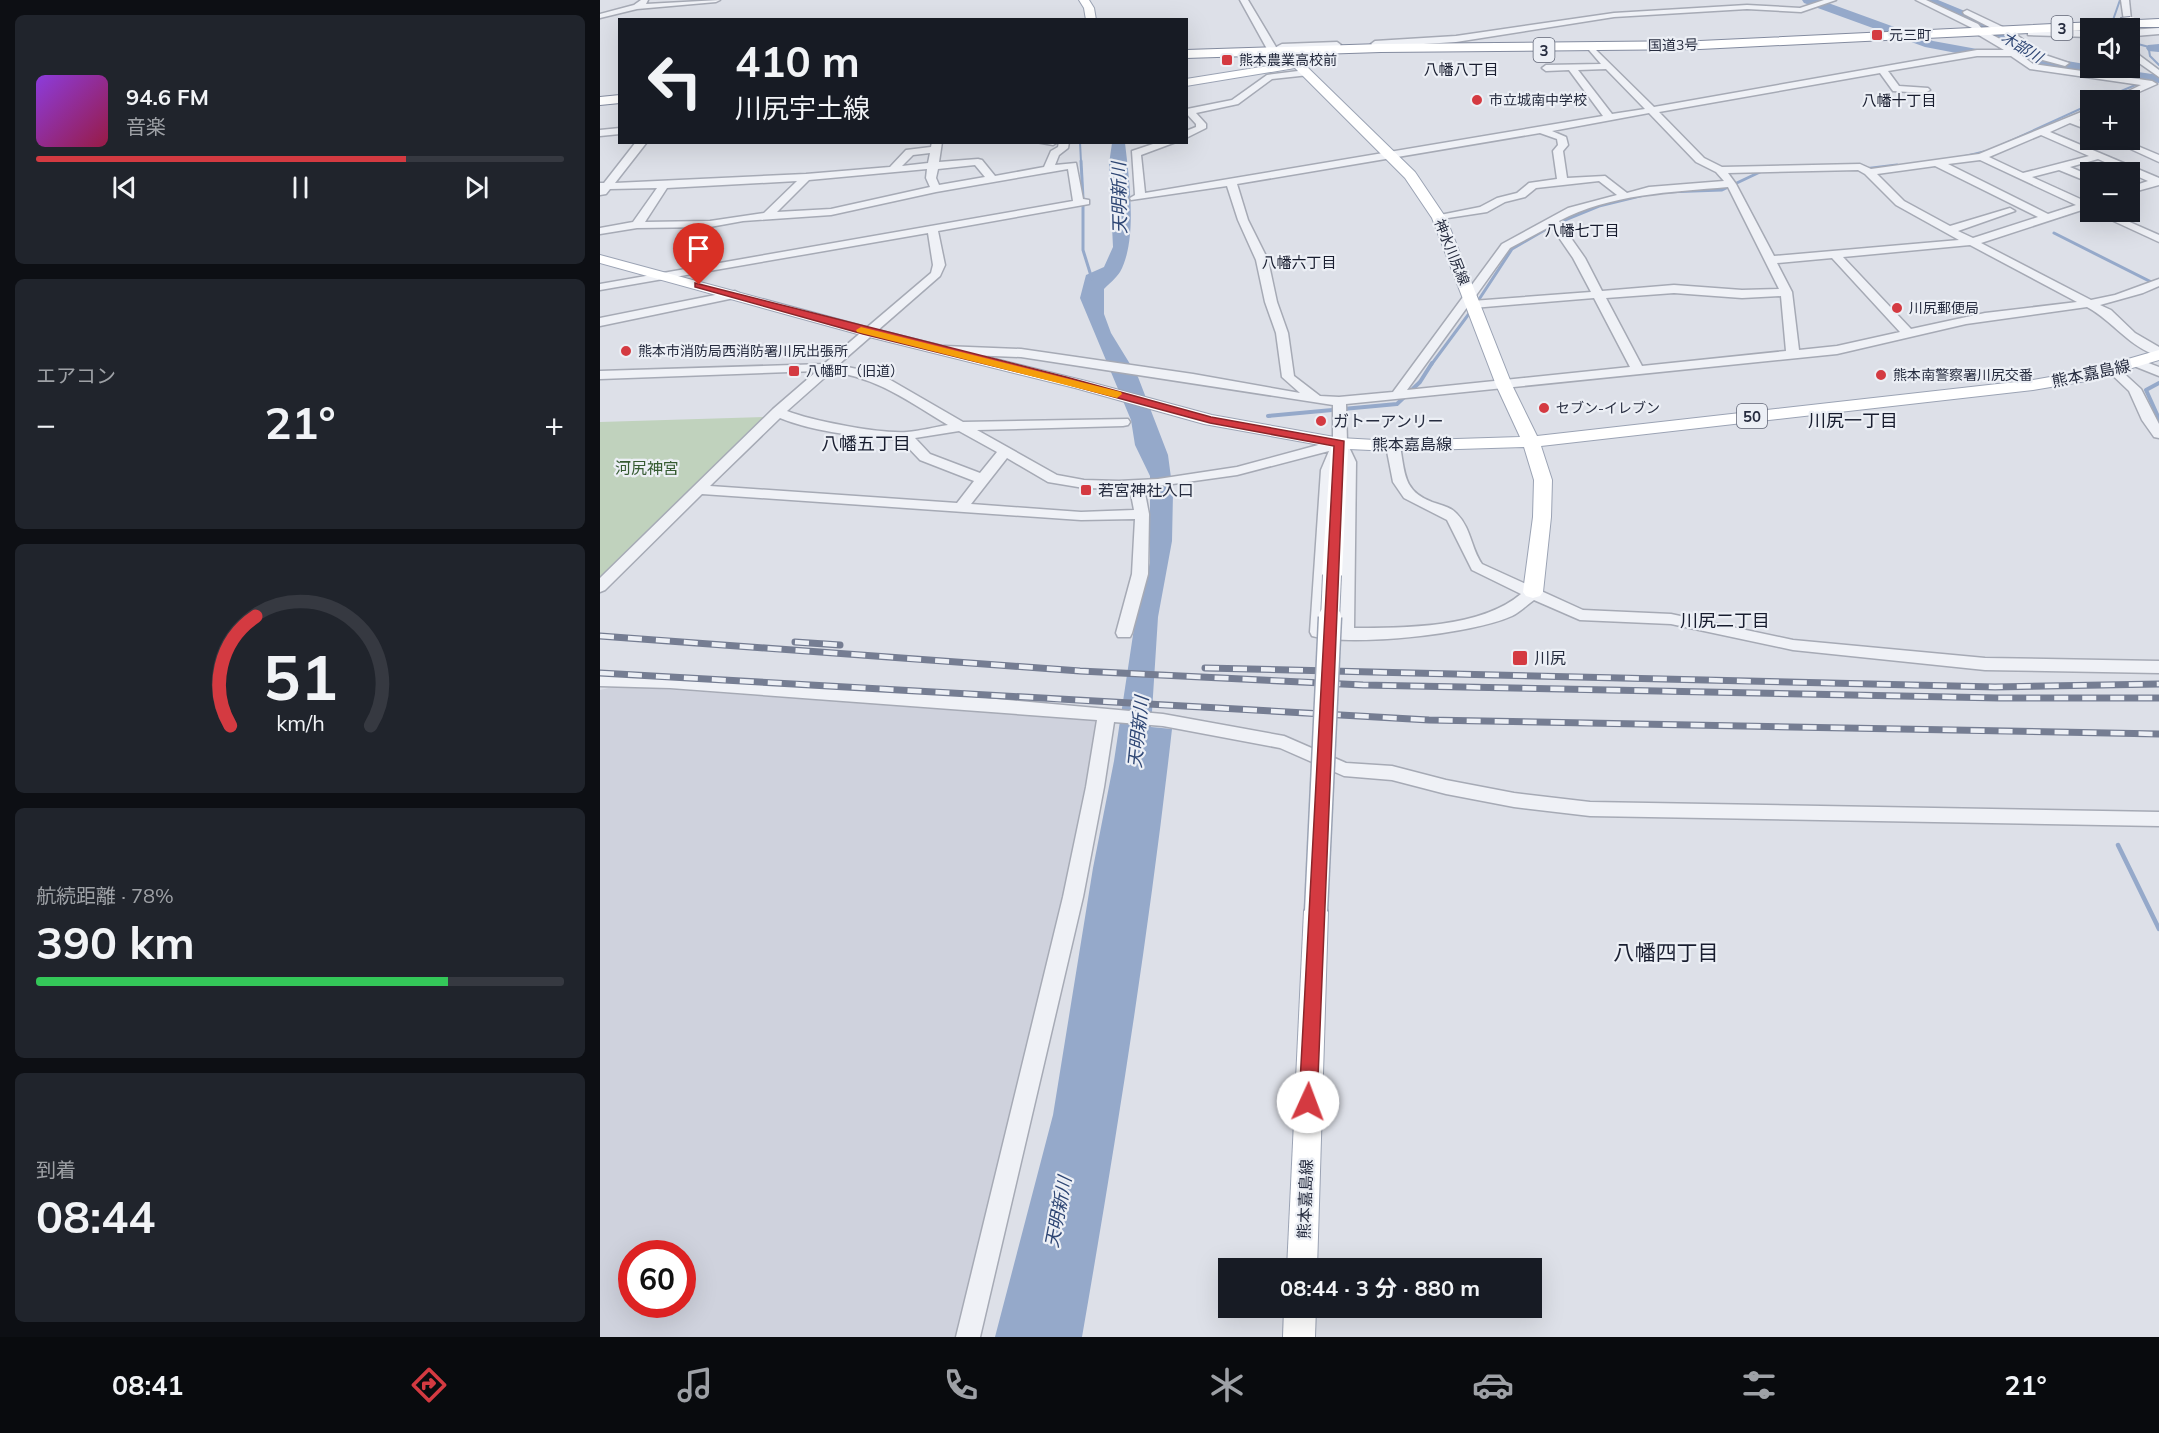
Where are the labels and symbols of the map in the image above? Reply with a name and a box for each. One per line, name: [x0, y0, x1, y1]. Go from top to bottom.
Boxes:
road number: 3: [2052, 16, 2072, 40]
place label: 元三町: [1889, 26, 1931, 44]
water label: 木部川: [1998, 27, 2048, 68]
marker: 元三町: [1870, 28, 1884, 42]
street label: 国道3号: [1648, 36, 1698, 54]
road number: 3: [1534, 38, 1554, 62]
place label: 熊本農業高校前: [1239, 51, 1337, 69]
marker: 熊本農業高校前: [1220, 53, 1234, 67]
district label: 八幡八丁目: [1423, 60, 1499, 79]
place label: 市立城南中学校: [1489, 91, 1587, 109]
district label: 八幡十丁目: [1861, 91, 1937, 110]
marker: 市立城南中学校: [1470, 93, 1484, 107]
water label: 天明新川: [1107, 160, 1131, 234]
street label: 神水川尻線: [1431, 216, 1473, 288]
district label: 八幡七丁目: [1544, 221, 1620, 240]
pin: [673, 223, 724, 285]
district label: 八幡六丁目: [1261, 253, 1337, 272]
place label: 川尻郵便局: [1909, 299, 1979, 317]
marker: 川尻郵便局: [1890, 301, 1904, 315]
place label: 熊本市消防局西消防署川尻出張所: [638, 342, 848, 360]
marker: 熊本市消防局西消防署川尻出張所: [619, 344, 633, 358]
street label: 熊本嘉島線: [2050, 355, 2132, 391]
place label: 八幡町（旧道）: [806, 362, 904, 380]
marker: 八幡町（旧道）: [787, 364, 801, 378]
place label: 熊本南警察署川尻交番: [1893, 366, 2033, 384]
marker: 熊本南警察署川尻交番: [1874, 368, 1888, 382]
place label: セブン-イレブン: [1556, 399, 1660, 417]
marker: セブン-イレブン: [1537, 401, 1551, 415]
road number: 50: [1737, 404, 1767, 428]
district label: 川尻一丁目: [1808, 409, 1898, 432]
place label: ガトーアンリー: [1333, 411, 1444, 431]
marker: ガトーアンリー: [1314, 414, 1328, 428]
district label: 八幡五丁目: [821, 432, 911, 455]
street label: 熊本嘉島線: [1372, 434, 1452, 454]
park label: 河尻神宮: [615, 458, 679, 478]
place label: 若宮神社入口: [1098, 480, 1194, 500]
marker: 若宮神社入口: [1079, 483, 1093, 497]
district label: 川尻二丁目: [1680, 609, 1770, 632]
place label: 川尻: [1534, 648, 1566, 668]
marker: 川尻: [1511, 649, 1529, 667]
water label: 天明新川: [1123, 693, 1153, 769]
district label: 八幡四丁目: [1614, 939, 1719, 965]
position arrow: [1276, 1070, 1340, 1134]
street label: 熊本嘉島線: [1294, 1159, 1316, 1239]
water label: 天明新川: [1040, 1173, 1077, 1250]
speed limit sign: 60: [618, 1240, 696, 1318]

